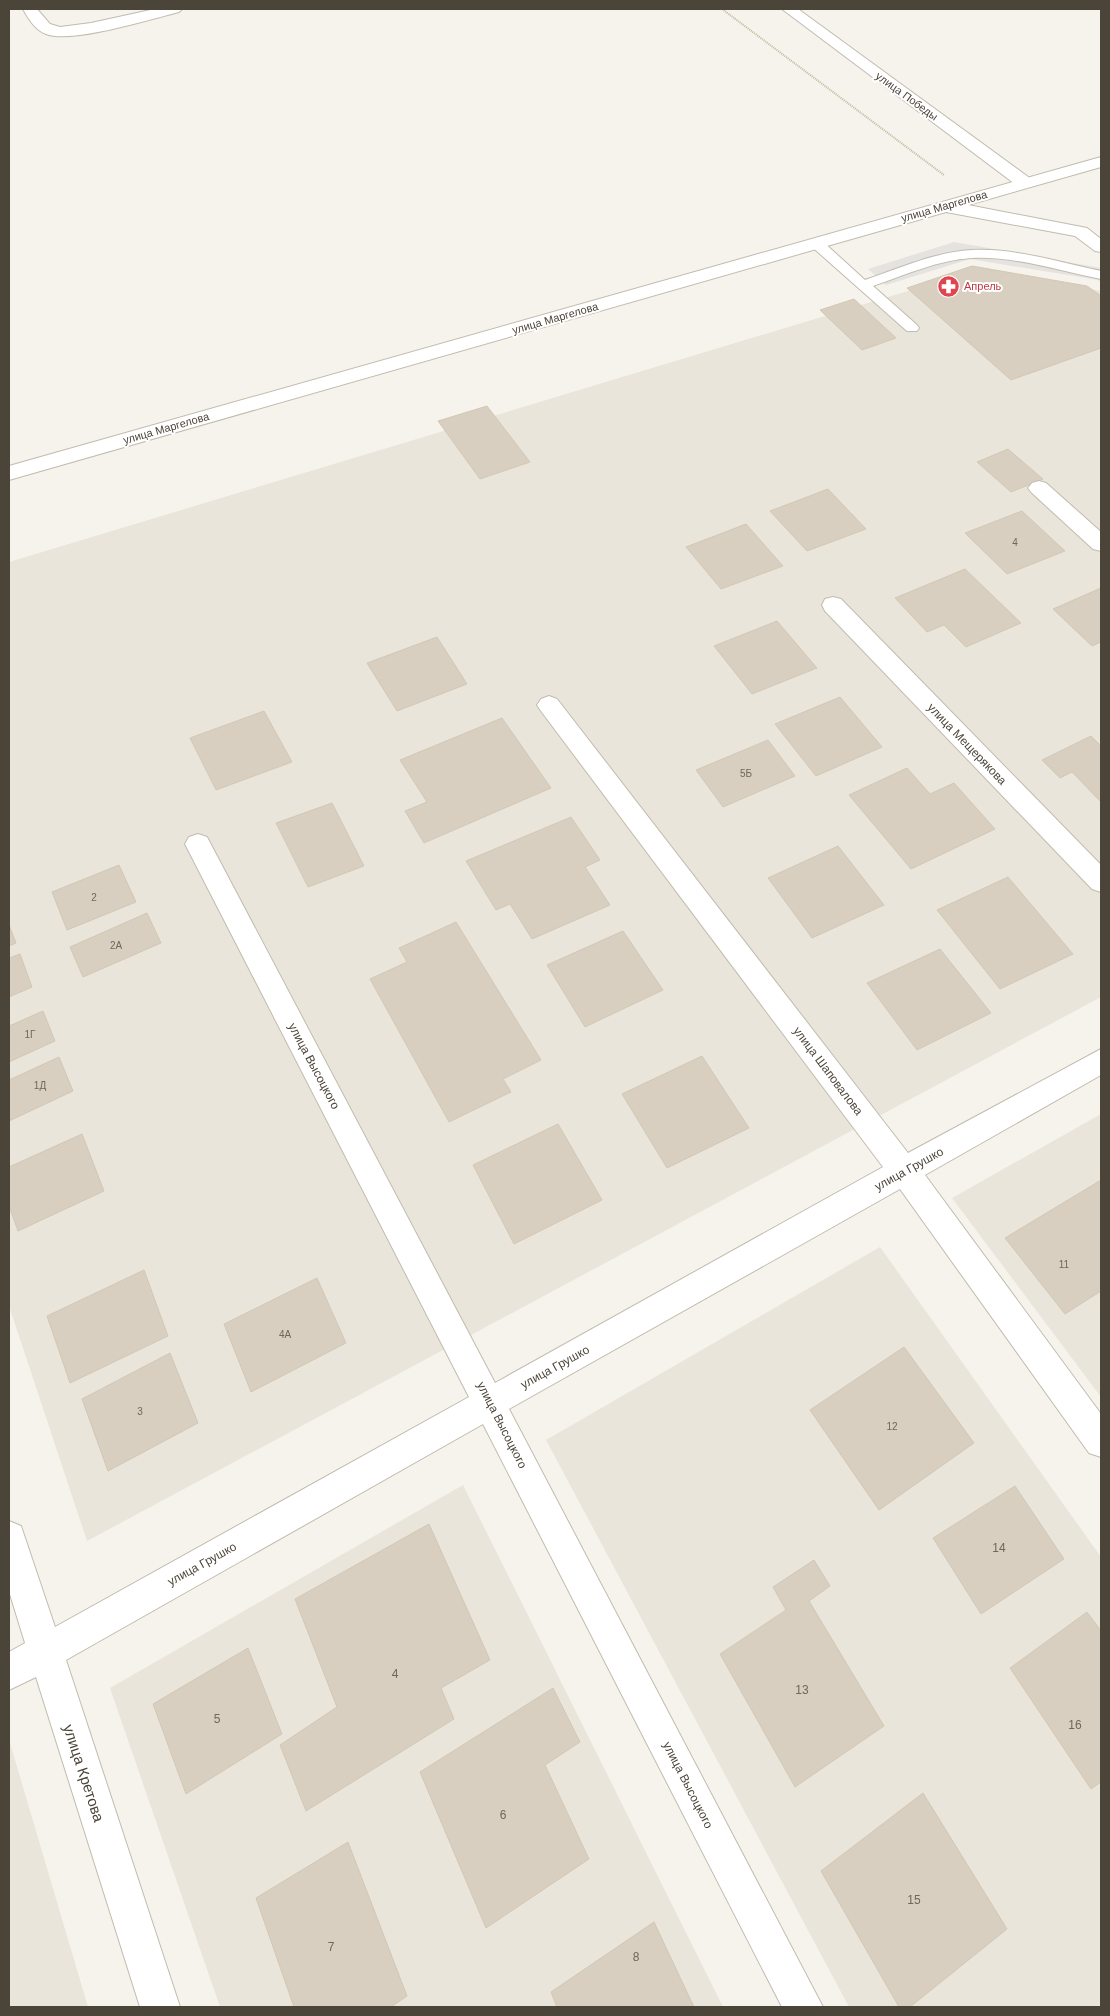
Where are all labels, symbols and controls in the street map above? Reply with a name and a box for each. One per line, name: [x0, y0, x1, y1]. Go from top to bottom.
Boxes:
street label: улица Победы: [874, 69, 940, 123]
street label: улица Маргелова: [900, 188, 989, 224]
pharmacy icon: Апрель: [936, 274, 960, 298]
place label: Апрель: [964, 280, 1002, 292]
street label: улица Маргелова: [511, 300, 600, 336]
street label: улица Маргелова: [122, 410, 211, 446]
house number: 4: [1012, 537, 1018, 548]
street label: улица Мещерякова: [925, 700, 1010, 788]
house number: 5Б: [740, 768, 752, 779]
house number: 2: [91, 892, 97, 903]
house number: 2А: [110, 940, 122, 951]
street label: улица Высоцкого: [285, 1021, 343, 1112]
street label: улица Шаповалова: [790, 1024, 866, 1118]
house number: 1Г: [25, 1029, 36, 1040]
house number: 1Д: [34, 1080, 46, 1091]
street label: улица Грушко: [872, 1144, 946, 1194]
house number: 11: [1059, 1259, 1070, 1270]
house number: 4А: [279, 1329, 291, 1340]
street label: улица Грушко: [518, 1342, 592, 1392]
street label: улица Высоцкого: [474, 1379, 530, 1471]
house number: 3: [137, 1406, 143, 1417]
house number: 12: [886, 1421, 898, 1432]
street label: улица Грушко: [165, 1539, 239, 1589]
house number: 14: [992, 1541, 1006, 1555]
house number: 4: [392, 1667, 399, 1681]
house number: 13: [795, 1683, 809, 1697]
house number: 5: [214, 1712, 221, 1726]
house number: 16: [1068, 1718, 1082, 1732]
street label: улица Кретова: [60, 1722, 108, 1825]
street label: улица Высоцкого: [660, 1739, 716, 1831]
house number: 6: [500, 1808, 507, 1822]
house number: 15: [907, 1893, 921, 1907]
house number: 7: [328, 1940, 335, 1954]
house number: 8: [633, 1950, 640, 1964]

